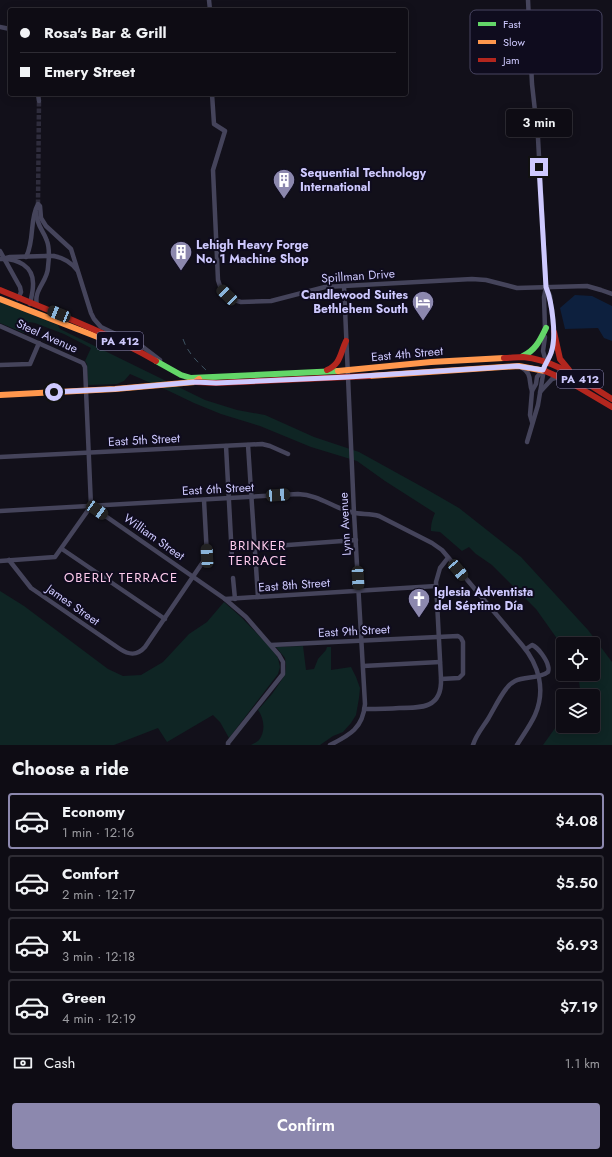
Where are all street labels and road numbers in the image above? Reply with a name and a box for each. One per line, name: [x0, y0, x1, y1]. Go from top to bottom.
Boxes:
street label: Spillman Drive: [321, 264, 395, 288]
street label: Steel Avenue: [13, 314, 81, 358]
road number: PA 412: [97, 332, 143, 350]
street label: East 4th Street: [370, 342, 444, 366]
road number: PA 412: [557, 370, 603, 388]
street label: East 5th Street: [108, 429, 180, 451]
street label: East 6th Street: [182, 478, 255, 500]
street label: Lynn Avenue: [334, 492, 356, 556]
street label: William Street: [120, 509, 188, 565]
street label: East 8th Street: [258, 574, 330, 596]
street label: James Street: [41, 579, 103, 630]
street label: East 9th Street: [318, 620, 391, 642]

